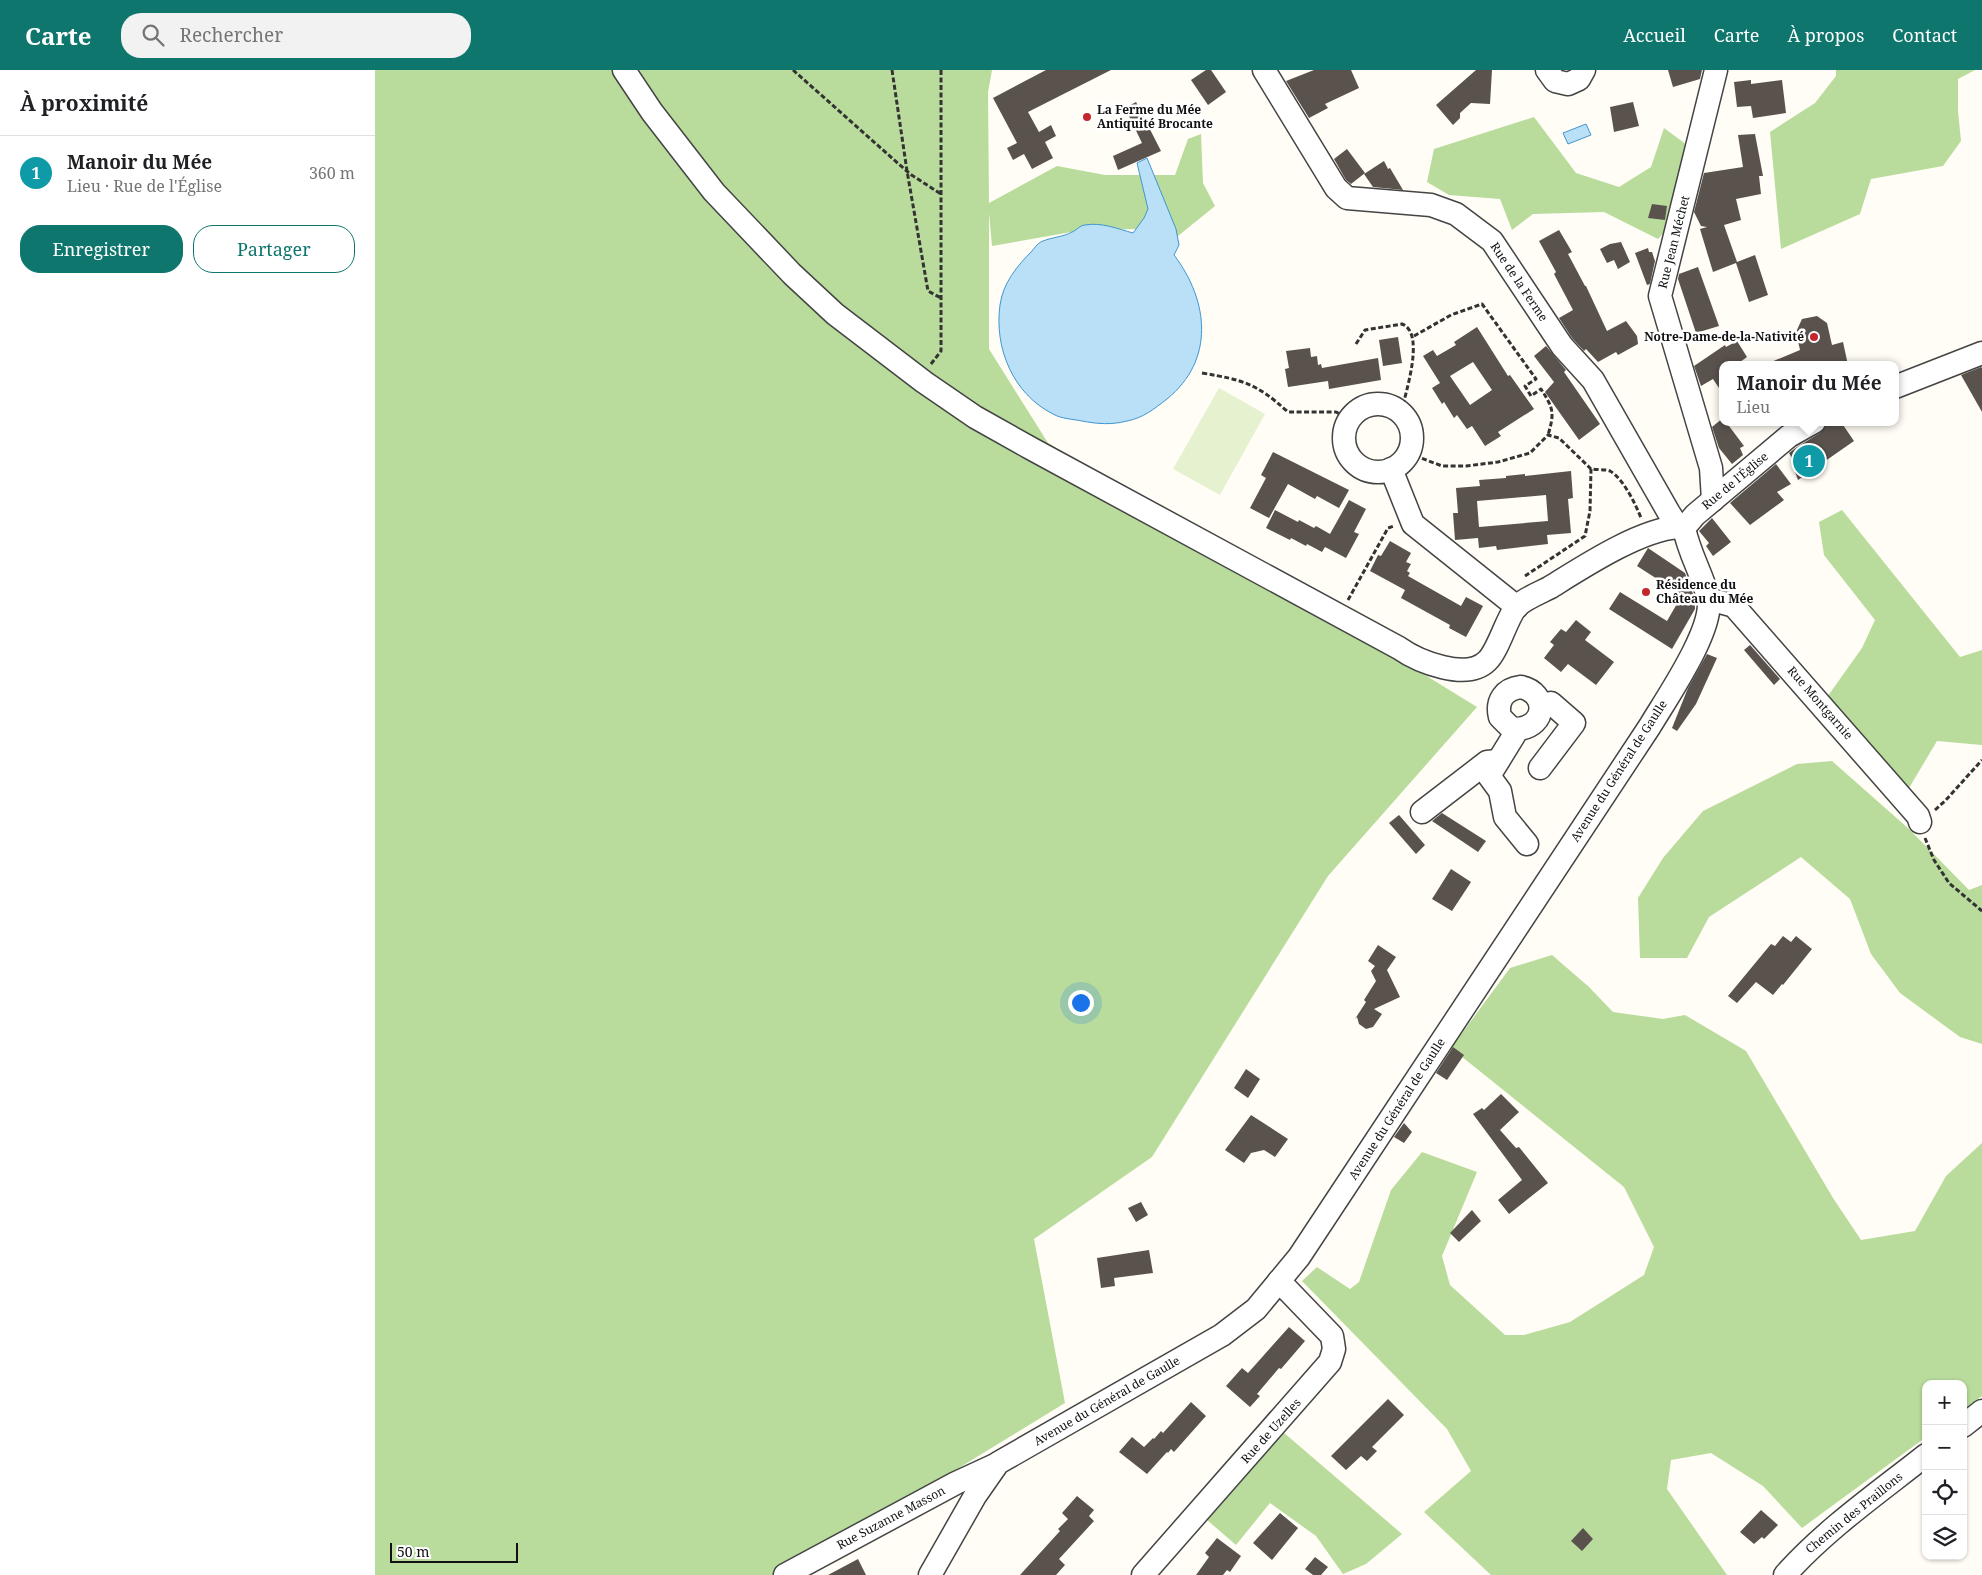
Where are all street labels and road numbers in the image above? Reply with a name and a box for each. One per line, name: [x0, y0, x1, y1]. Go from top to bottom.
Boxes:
street label: Rue Jean Méchet: [1654, 194, 1693, 290]
street label: Rue de la Ferme: [1487, 239, 1552, 325]
street label: Rue de l'Église: [1698, 448, 1771, 513]
street label: Rue Montgarnie: [1784, 662, 1857, 743]
street label: Avenue du Général de Gaulle: [1566, 696, 1671, 845]
street label: Avenue du Général de Gaulle: [1344, 1034, 1449, 1183]
street label: Avenue du Général de Gaulle: [1031, 1352, 1183, 1449]
street label: Rue de Uzelles: [1237, 1394, 1305, 1467]
street label: Chemin des Praillons: [1801, 1468, 1906, 1557]
street label: Rue Suzanne Masson: [834, 1482, 948, 1553]

